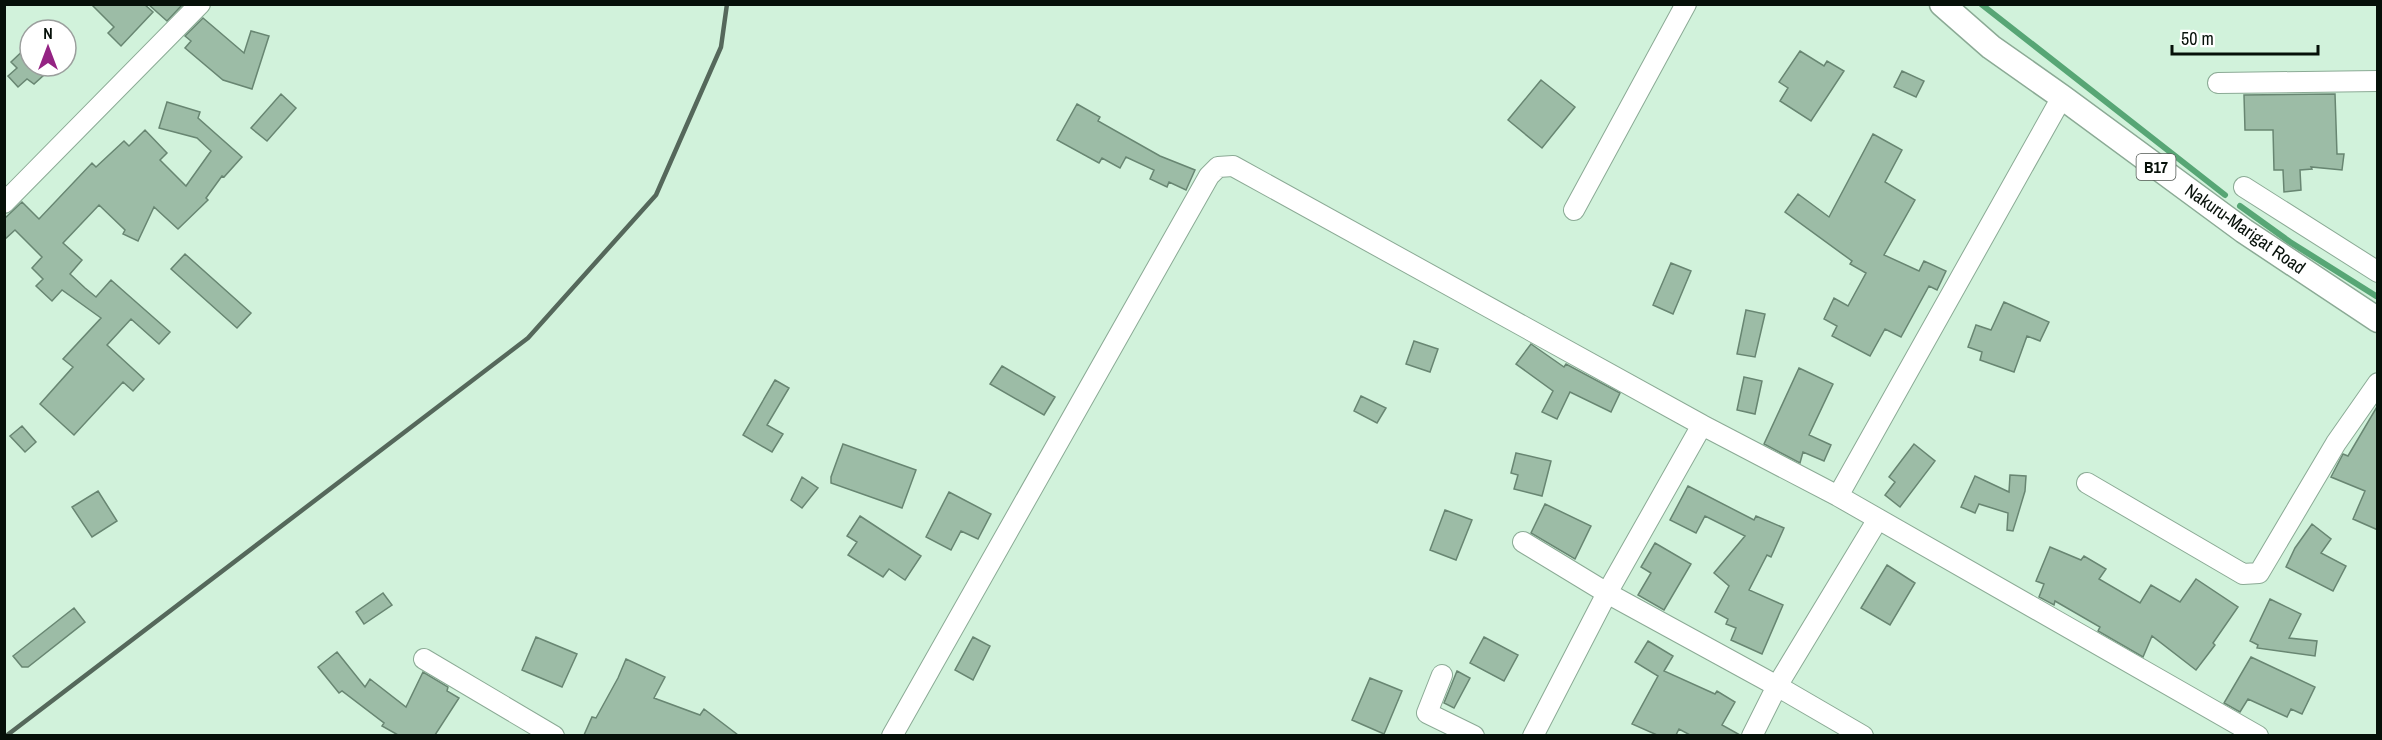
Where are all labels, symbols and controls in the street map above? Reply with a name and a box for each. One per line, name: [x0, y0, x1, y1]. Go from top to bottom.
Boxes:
north arrow: [18, 18, 78, 78]
scale bar: [2172, 18, 2318, 56]
text: N: [43, 22, 53, 44]
text: 50 m: [2181, 26, 2214, 51]
road number: B17: [2136, 154, 2176, 180]
street label: Nakuru-Marigat Road: [2180, 178, 2311, 280]

